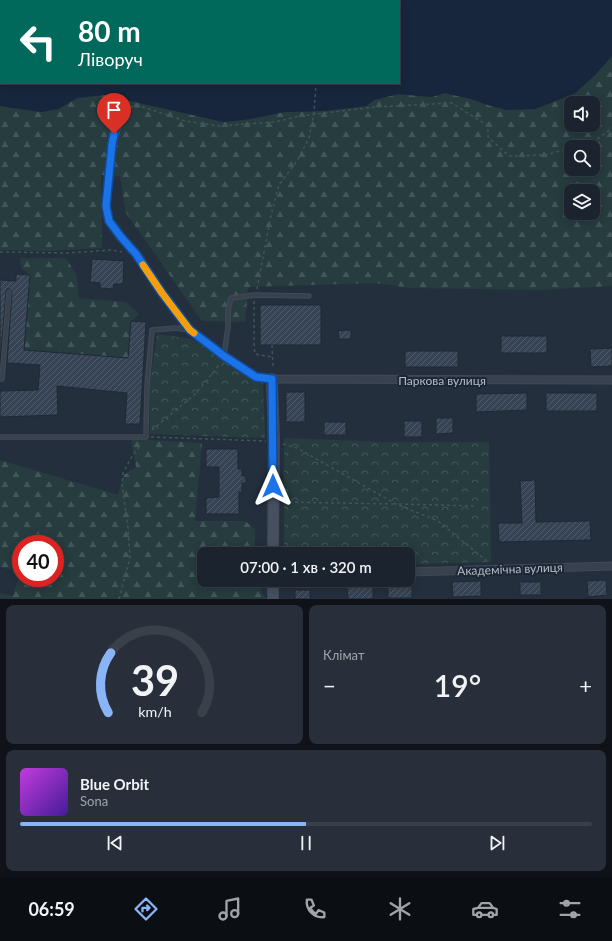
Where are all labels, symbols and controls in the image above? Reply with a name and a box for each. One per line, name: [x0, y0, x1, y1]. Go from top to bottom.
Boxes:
text: 80 m: [78, 14, 141, 48]
icon: left: [12, 16, 64, 68]
text: Ліворуч: [78, 48, 143, 70]
pin: [97, 93, 131, 134]
map controls: [564, 96, 600, 220]
button: sound: [564, 96, 600, 132]
icon: arrive: [103, 99, 125, 121]
button: search: [564, 140, 600, 176]
button: layers: [564, 184, 600, 220]
street label: Паркова вулиця: [398, 373, 486, 388]
position arrow: [252, 465, 294, 507]
speed limit sign: 40: [12, 535, 64, 587]
text: 07:00 · 1 хв · 320 m: [240, 558, 372, 576]
street label: Академічна вулиця: [457, 560, 563, 578]
text: Клімат: [323, 647, 364, 663]
text: 39: [130, 654, 179, 704]
text: 19°: [434, 667, 481, 703]
text: −: [323, 672, 336, 699]
text: +: [579, 672, 592, 699]
text: km/h: [138, 702, 171, 719]
text: Blue Orbit: [80, 775, 149, 793]
text: Sona: [80, 793, 108, 809]
icon: previous: [104, 832, 126, 854]
icon: pause: [295, 832, 317, 854]
icon: next: [486, 832, 508, 854]
icon: directions: [132, 895, 160, 923]
icon: music: [216, 895, 244, 923]
icon: phone: [301, 895, 329, 923]
icon: climate: [386, 895, 414, 923]
icon: car: [471, 895, 499, 923]
icon: filters: [556, 895, 584, 923]
text: 06:59: [28, 898, 75, 920]

